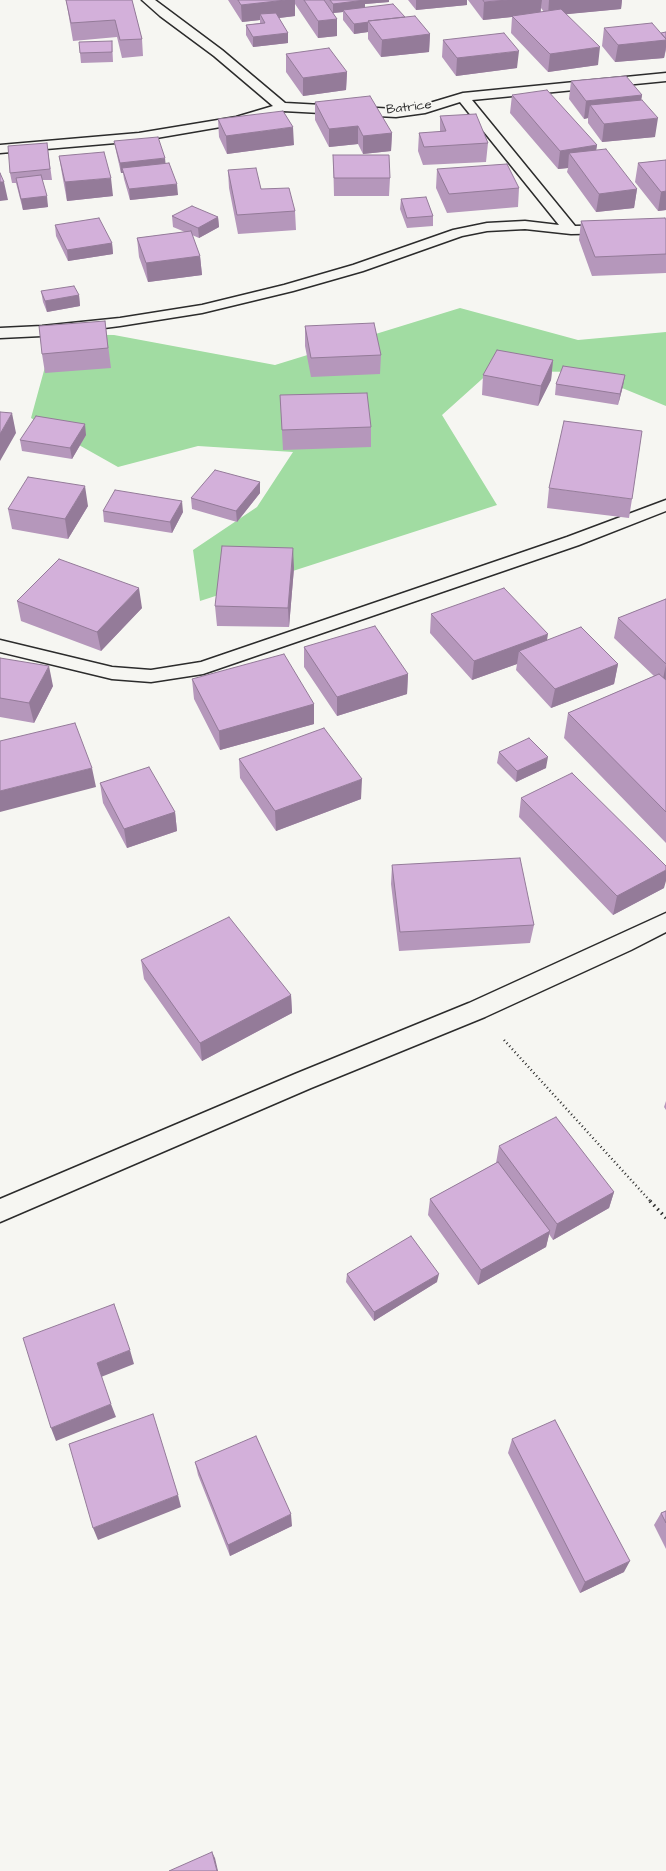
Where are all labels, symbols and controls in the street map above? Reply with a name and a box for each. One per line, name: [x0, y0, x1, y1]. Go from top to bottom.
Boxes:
street label: Batrice: [385, 97, 433, 119]

